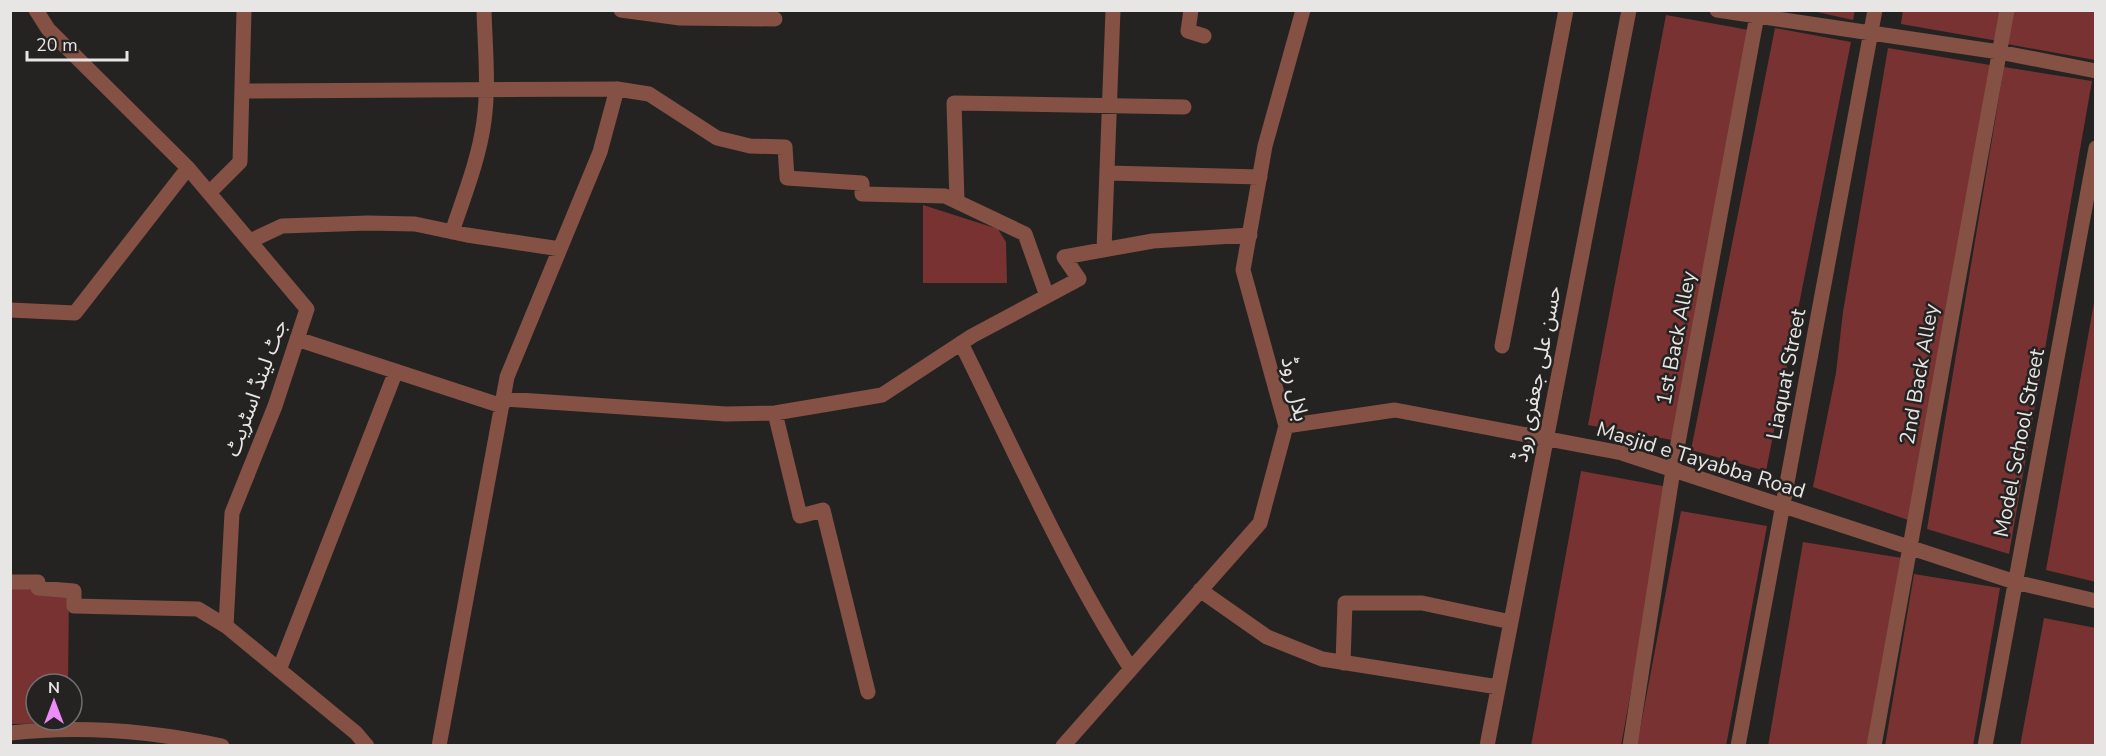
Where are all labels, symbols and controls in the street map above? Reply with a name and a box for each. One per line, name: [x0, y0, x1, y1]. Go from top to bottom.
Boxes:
scale bar: [27, 24, 128, 62]
text: 20 m: [36, 33, 78, 57]
street label: 1st Back Alley: [1649, 269, 1703, 407]
street label: حسن علی جعفری روڈ: [1506, 283, 1568, 465]
street label: 2nd Back Alley: [1893, 301, 1945, 447]
street label: Liaquat Street: [1760, 306, 1813, 442]
street label: جٹ لینڈ اسٹریٹ: [218, 316, 294, 460]
street label: Model School Street: [1987, 346, 2051, 540]
street label: بلال روڈ: [1275, 354, 1315, 424]
street label: Masjid e Tayabba Road: [1593, 415, 1809, 505]
north arrow: [24, 672, 84, 732]
text: N: [48, 677, 60, 699]

